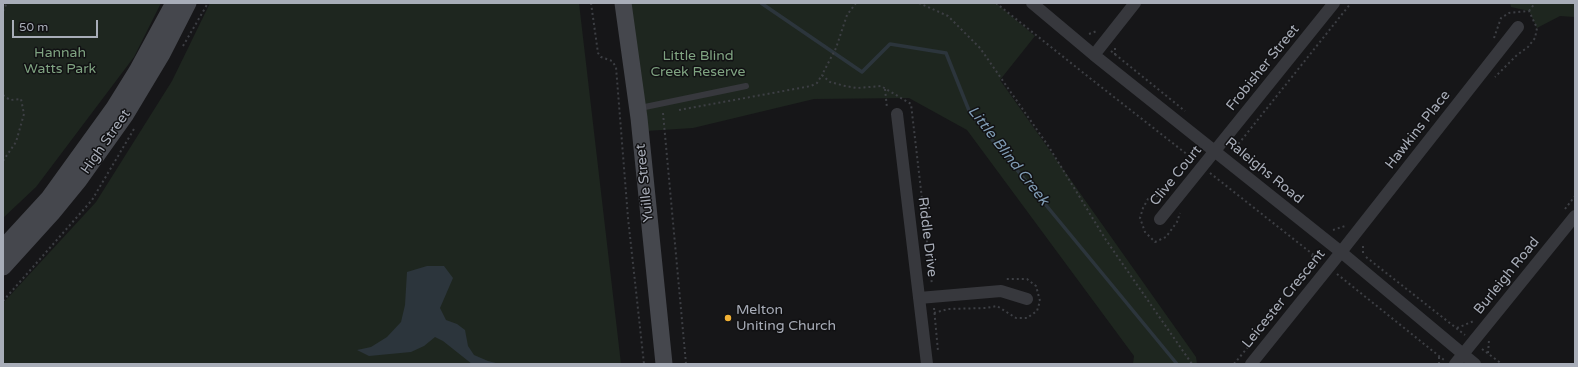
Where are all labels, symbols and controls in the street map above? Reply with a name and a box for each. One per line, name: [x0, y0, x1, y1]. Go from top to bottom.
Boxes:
scale bar: [14, 12, 100, 38]
text: 50 m: [19, 20, 48, 34]
street label: Frobisher Street: [1223, 21, 1303, 115]
park label: Hannah Watts Park: [24, 45, 96, 78]
park label: Little Blind Creek Reserve: [650, 48, 746, 80]
street label: Hawkins Place: [1382, 87, 1454, 173]
water label: Little Blind Creek: [964, 103, 1052, 209]
street label: High Street: [78, 106, 134, 178]
street label: Raleighs Road: [1222, 134, 1306, 208]
street label: Clive Court: [1147, 142, 1205, 210]
street label: Yuille Street: [633, 143, 657, 223]
street label: Riddle Drive: [914, 196, 940, 278]
street label: Burleigh Road: [1471, 234, 1543, 318]
street label: Leicester Crescent: [1239, 246, 1329, 352]
place label: Melton Uniting Church: [736, 302, 836, 334]
marker: Melton Uniting Church: [723, 313, 733, 323]

